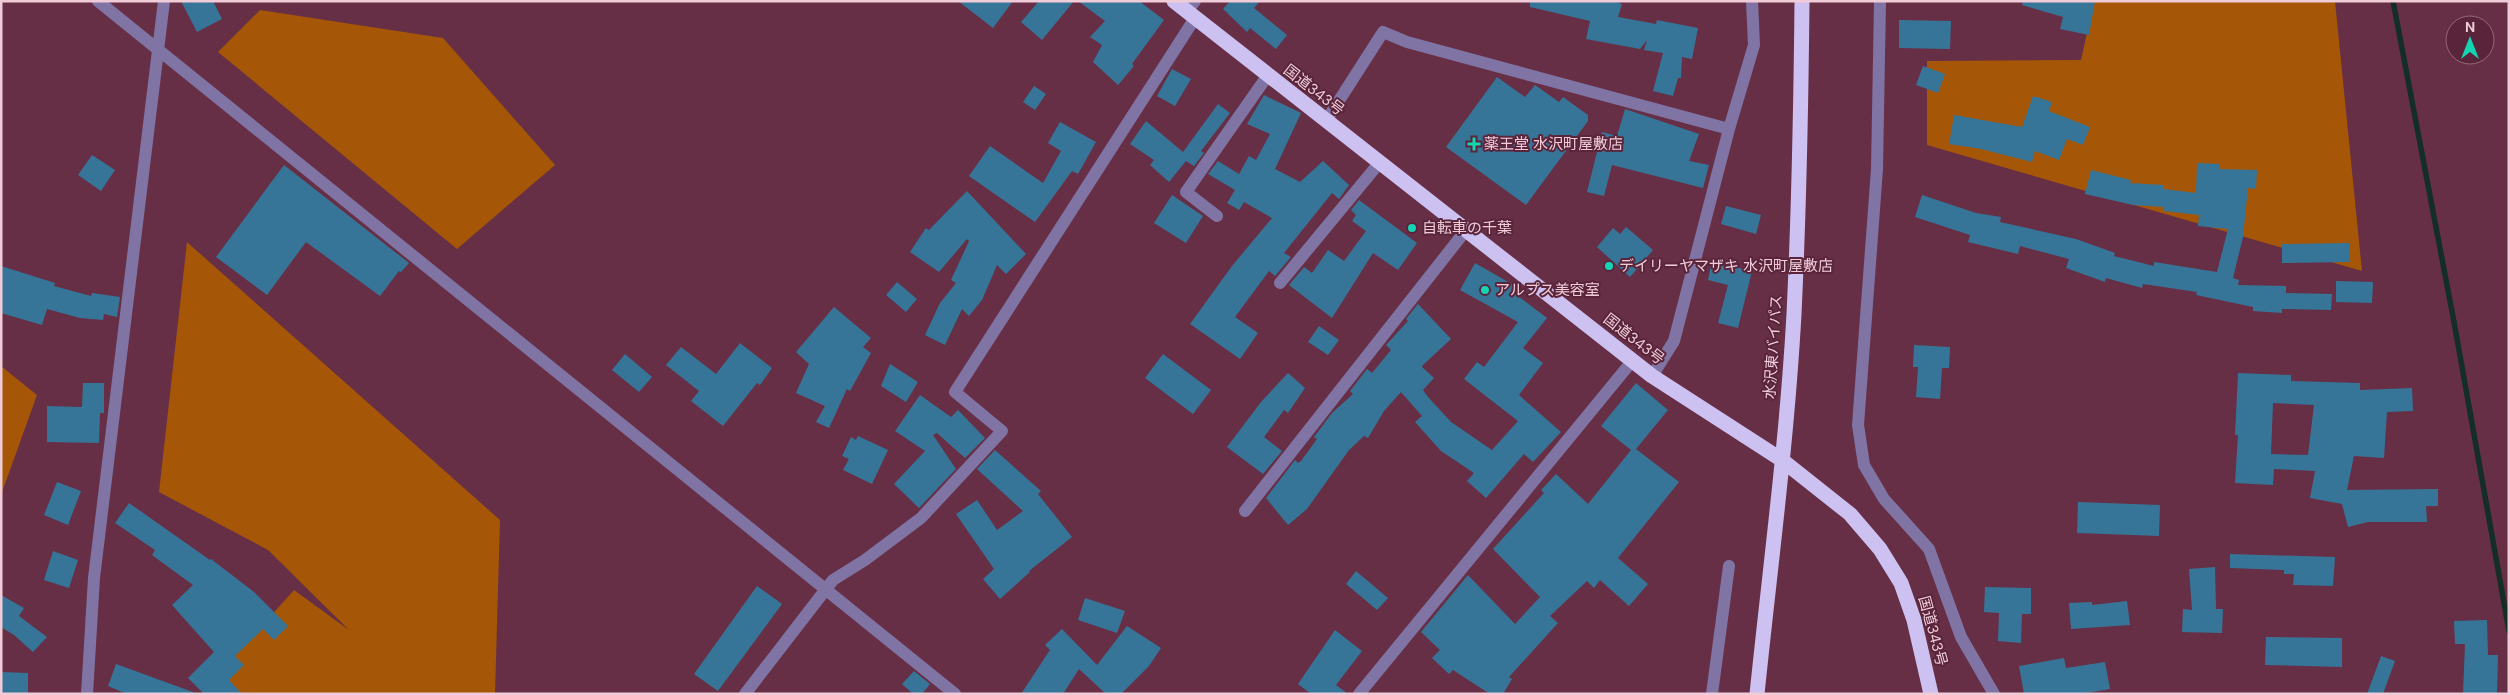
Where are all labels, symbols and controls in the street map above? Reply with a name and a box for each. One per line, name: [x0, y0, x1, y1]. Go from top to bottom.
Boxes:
north arrow: [2445, 15, 2495, 65]
text: N: [2465, 18, 2475, 36]
street label: 国道343号: [1280, 60, 1348, 120]
place label: 薬王堂 水沢町屋敷店: [1484, 134, 1623, 154]
marker: 薬王堂 水沢町屋敷店: [1468, 138, 1480, 150]
place label: 自転車の千葉: [1422, 218, 1512, 238]
marker: 自転車の千葉: [1406, 222, 1418, 234]
place label: デイリーヤマザキ 水沢町屋敷店: [1619, 256, 1833, 276]
marker: デイリーヤマザキ 水沢町屋敷店: [1603, 260, 1615, 272]
place label: アルプス美容室: [1495, 280, 1600, 300]
marker: アルプス美容室: [1479, 284, 1491, 296]
street label: 水沢東バイパス: [1759, 294, 1787, 400]
street label: 国道343号: [1600, 309, 1668, 369]
street label: 国道343号: [1914, 594, 1952, 668]

